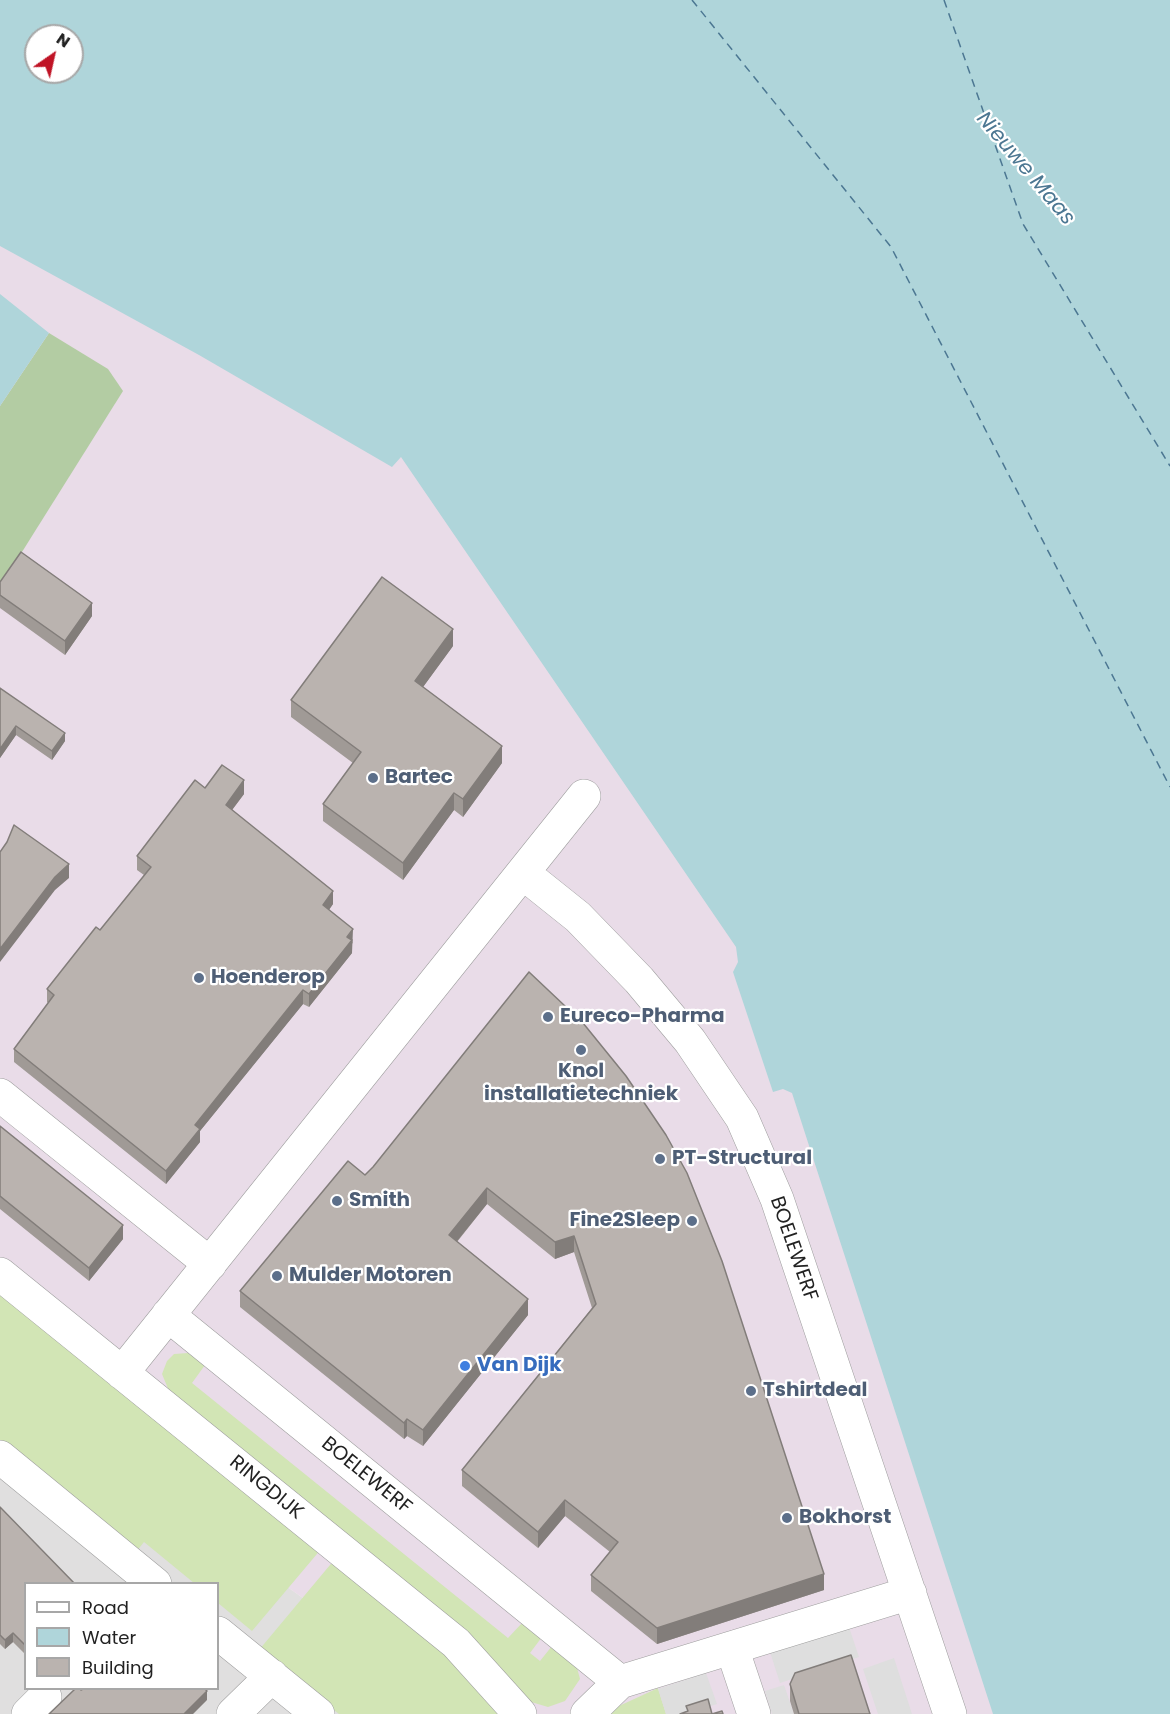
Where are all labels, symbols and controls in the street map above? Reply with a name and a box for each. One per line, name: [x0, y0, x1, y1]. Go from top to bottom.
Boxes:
north arrow: [24, 24, 84, 84]
text: N: [52, 27, 75, 53]
water label: Nieuwe Maas: [970, 107, 1080, 231]
place label: Bartec: [385, 766, 453, 790]
marker: Bartec: [366, 771, 380, 785]
place label: Hoenderop: [211, 966, 325, 990]
marker: Hoenderop: [192, 971, 206, 985]
place label: Eureco-Pharma: [560, 1005, 724, 1029]
marker: Eureco-Pharma: [541, 1010, 555, 1024]
marker: Knol installatietechniek: [574, 1043, 588, 1057]
place label: Knol installatietechniek: [484, 1060, 678, 1107]
place label: PT-Structural: [672, 1147, 812, 1171]
marker: PT-Structural: [653, 1152, 667, 1166]
place label: Smith: [349, 1189, 410, 1213]
street label: BOELEWERF: [764, 1193, 822, 1305]
marker: Smith: [330, 1194, 344, 1208]
place label: Fine2Sleep: [570, 1209, 680, 1233]
marker: Fine2Sleep: [685, 1214, 699, 1228]
place label: Mulder Motoren: [289, 1264, 452, 1288]
marker: Mulder Motoren: [270, 1269, 284, 1283]
place label: Van Dijk: [477, 1354, 562, 1378]
marker: Van Dijk: [458, 1359, 472, 1373]
place label: Tshirtdeal: [763, 1379, 867, 1403]
marker: Tshirtdeal: [744, 1384, 758, 1398]
street label: BOELEWERF: [316, 1432, 416, 1520]
street label: RINGDIJK: [224, 1451, 308, 1525]
place label: Bokhorst: [799, 1506, 891, 1530]
marker: Bokhorst: [780, 1511, 794, 1525]
legend: [24, 1582, 219, 1690]
text: Road: [82, 1595, 129, 1620]
text: Water: [82, 1625, 136, 1650]
text: Building: [82, 1655, 154, 1680]

